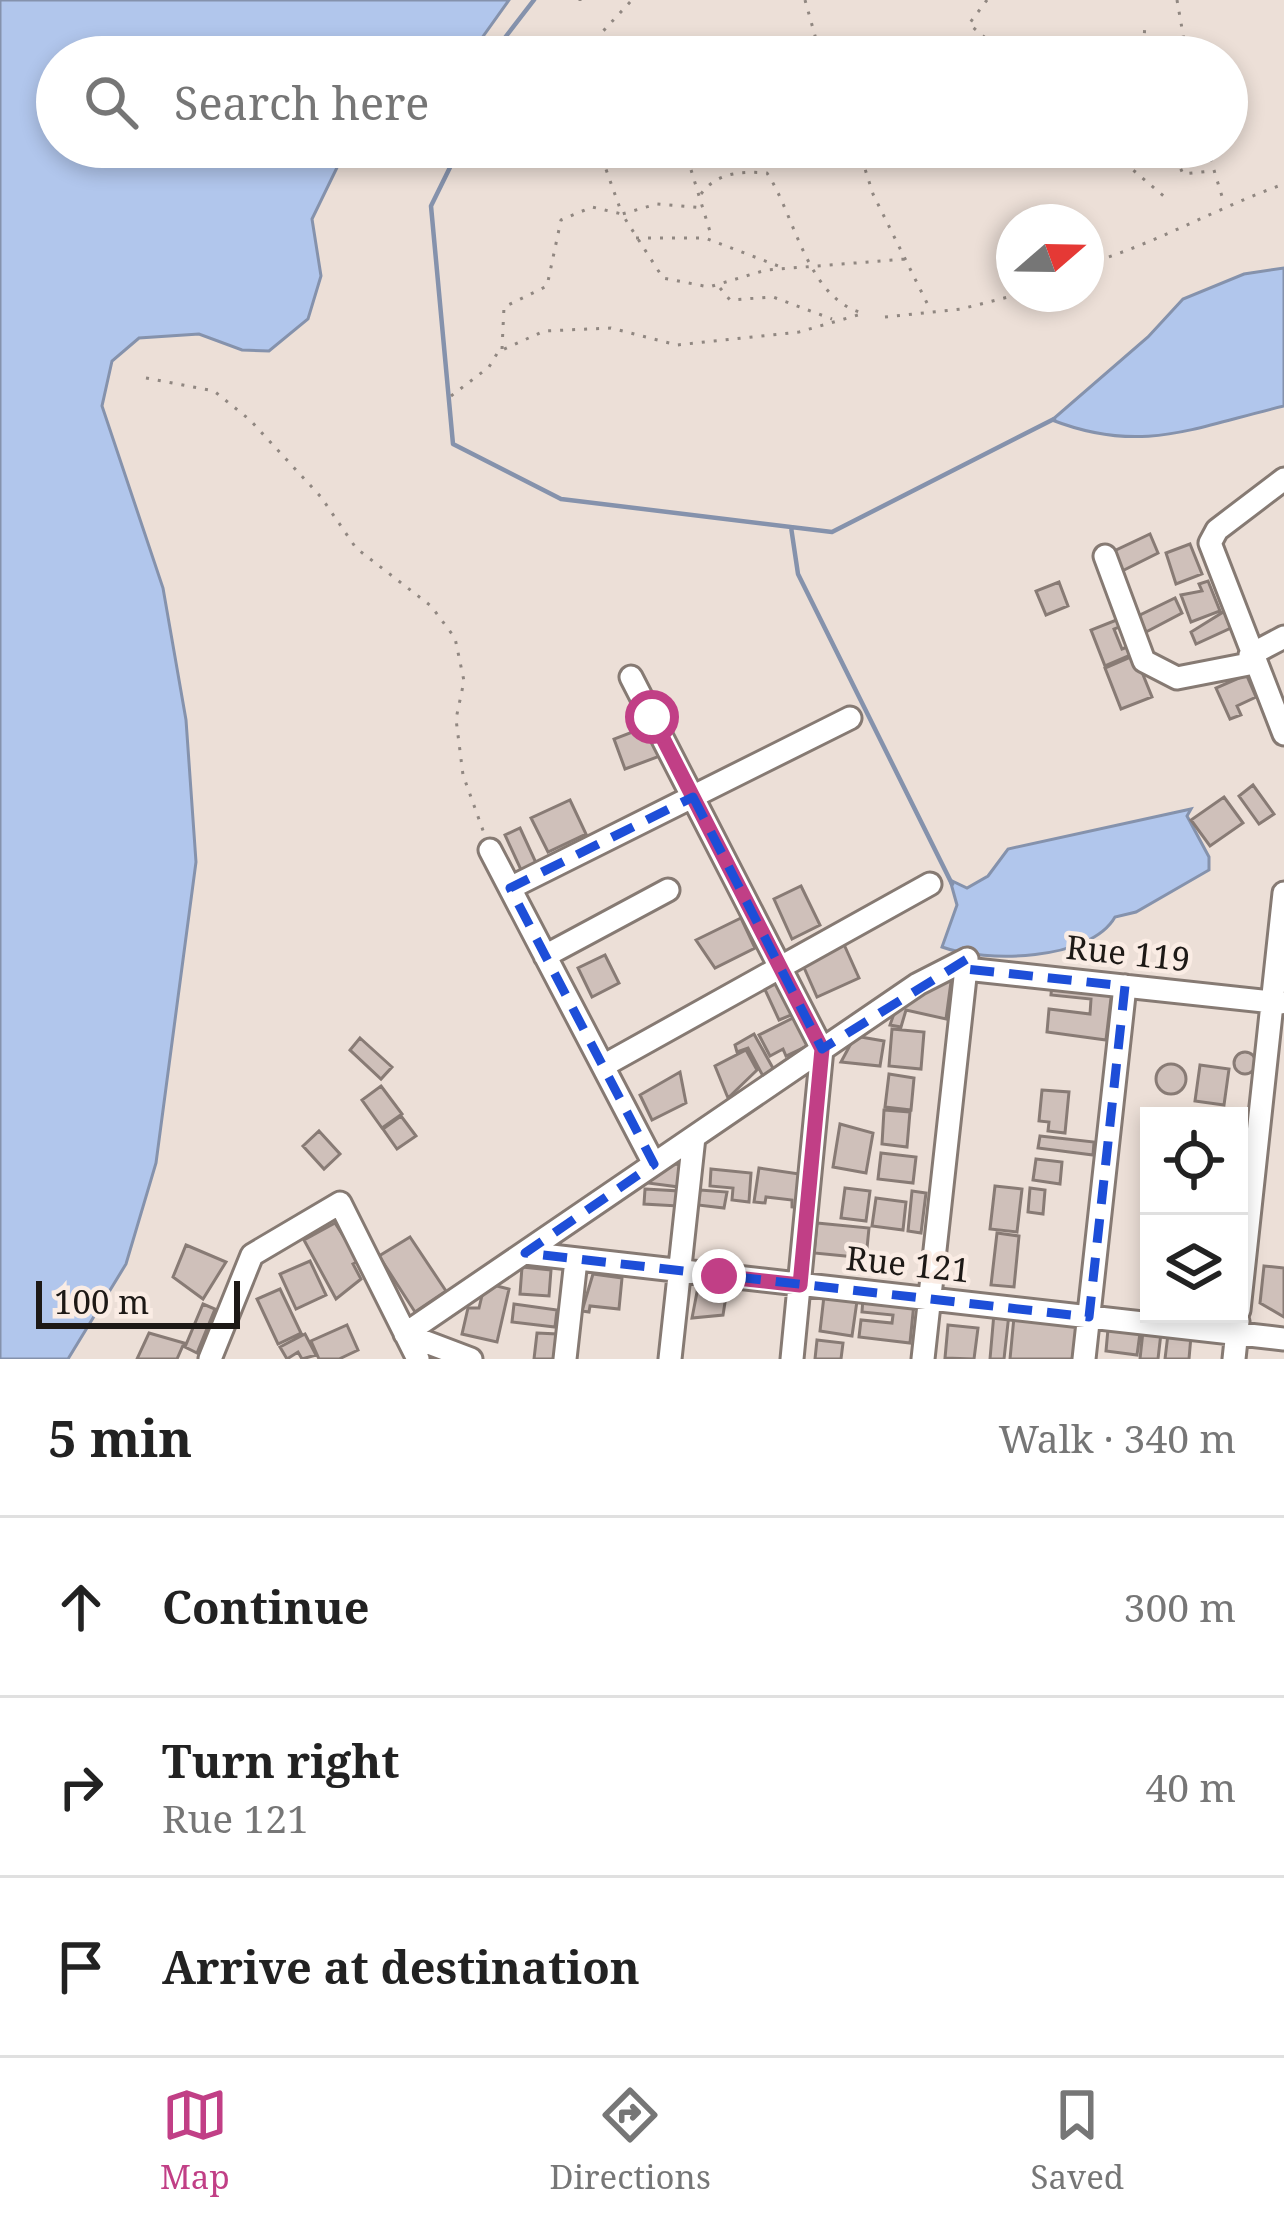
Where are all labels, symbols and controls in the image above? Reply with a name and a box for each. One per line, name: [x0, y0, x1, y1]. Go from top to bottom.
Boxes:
search box: [36, 36, 1248, 168]
icon: search: [78, 69, 144, 135]
text: Search here: [174, 72, 429, 133]
north arrow: [996, 204, 1104, 312]
route start: [625, 690, 679, 744]
street label: Rue 119: [1064, 924, 1192, 981]
map controls: [1140, 1107, 1248, 1323]
button: locate: [1140, 1107, 1248, 1215]
button: layers: [1140, 1215, 1248, 1323]
street label: Rue 121: [844, 1235, 972, 1292]
route end: [692, 1249, 746, 1303]
scale bar: [36, 1275, 240, 1328]
text: 100 m: [54, 1279, 149, 1324]
text: 5 min: [48, 1402, 192, 1472]
text: Walk · 340 m: [999, 1411, 1236, 1464]
icon: ahead: [48, 1574, 114, 1640]
text: Continue: [162, 1576, 370, 1637]
text: 300 m: [1124, 1580, 1236, 1633]
text: Turn right: [162, 1730, 399, 1791]
icon: right: [48, 1754, 114, 1820]
text: 40 m: [1145, 1760, 1236, 1813]
text: Rue 121: [162, 1791, 309, 1844]
icon: arrive: [48, 1934, 114, 2000]
text: Arrive at destination: [162, 1936, 640, 1997]
tab: Map: [160, 2082, 230, 2199]
tab: Directions: [549, 2082, 711, 2199]
tab: Saved: [1031, 2082, 1124, 2199]

